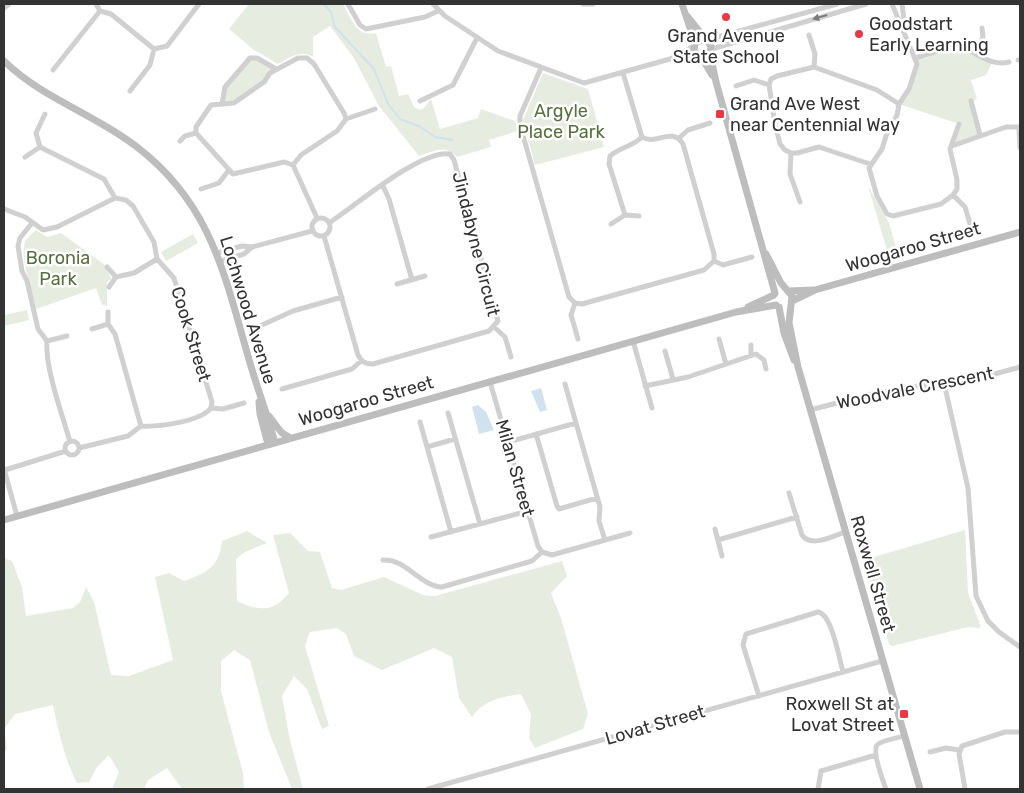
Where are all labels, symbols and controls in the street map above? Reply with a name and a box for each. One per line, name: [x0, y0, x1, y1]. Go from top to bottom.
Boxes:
marker: Grand Avenue State School: [720, 11, 732, 23]
place label: Goodstart Early Learning: [869, 13, 989, 56]
one-way arrow: [812, 14, 827, 22]
place label: Grand Avenue State School: [667, 25, 785, 68]
marker: Goodstart Early Learning: [853, 28, 865, 40]
place label: Grand Ave West near Centennial Way: [730, 93, 900, 136]
park label: Argyle Place Park: [517, 100, 606, 143]
marker: Grand Ave West near Centennial Way: [714, 108, 726, 120]
street label: Jindabyne Circuit: [447, 169, 505, 319]
street label: Woogaroo Street: [843, 217, 983, 277]
street label: Lochwood Avenue: [215, 233, 281, 387]
park label: Boronia Park: [26, 247, 90, 290]
street label: Cook Street: [166, 284, 216, 384]
street label: Woodvale Crescent: [835, 362, 995, 414]
street label: Woogaroo Street: [296, 371, 436, 431]
street label: Milan Street: [491, 417, 539, 519]
street label: Roxwell Street: [846, 513, 900, 635]
place label: Roxwell St at Lovat Street: [786, 693, 894, 736]
street label: Lovat Street: [603, 700, 707, 750]
marker: Roxwell St at Lovat Street: [898, 708, 910, 720]

